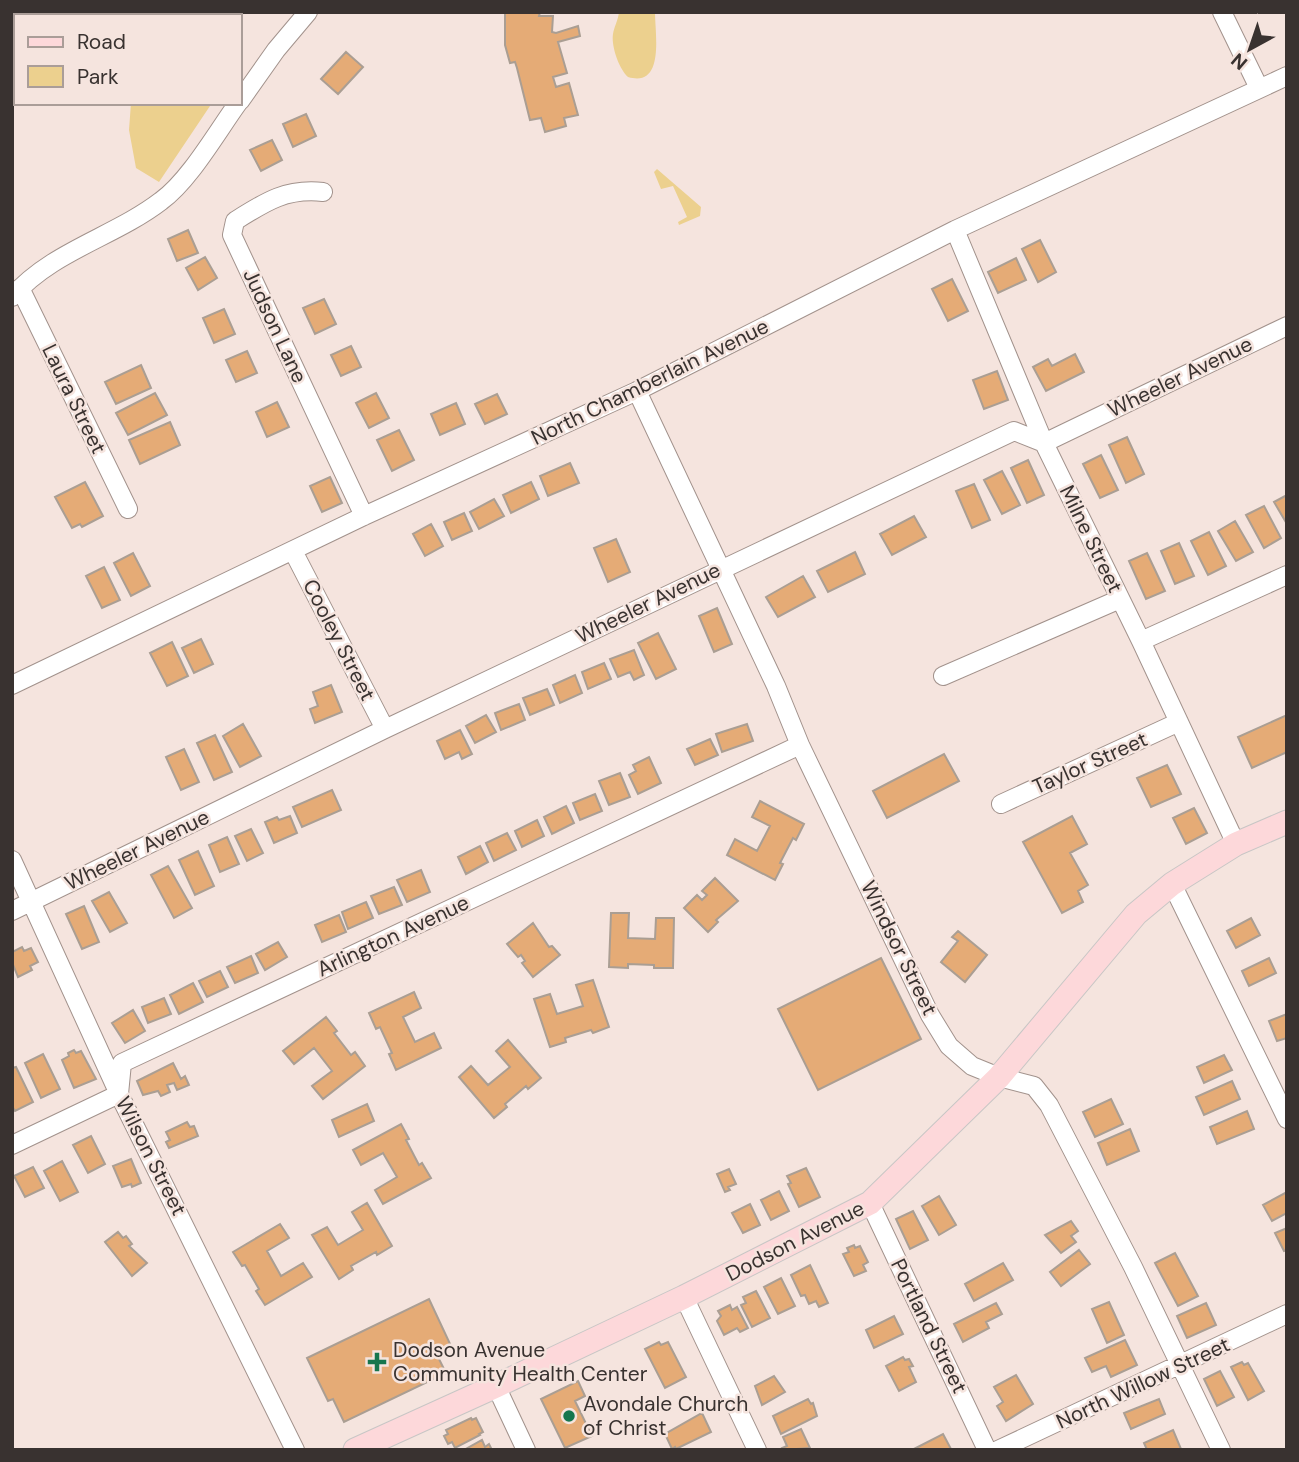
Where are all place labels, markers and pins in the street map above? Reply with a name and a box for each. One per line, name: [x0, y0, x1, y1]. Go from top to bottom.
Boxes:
place label: Dodson Avenue Community Health Center: [393, 1336, 648, 1388]
marker: Dodson Avenue Community Health Center: [367, 1352, 387, 1372]
place label: Avondale Church of Christ: [583, 1390, 748, 1442]
marker: Avondale Church of Christ: [561, 1408, 577, 1424]

